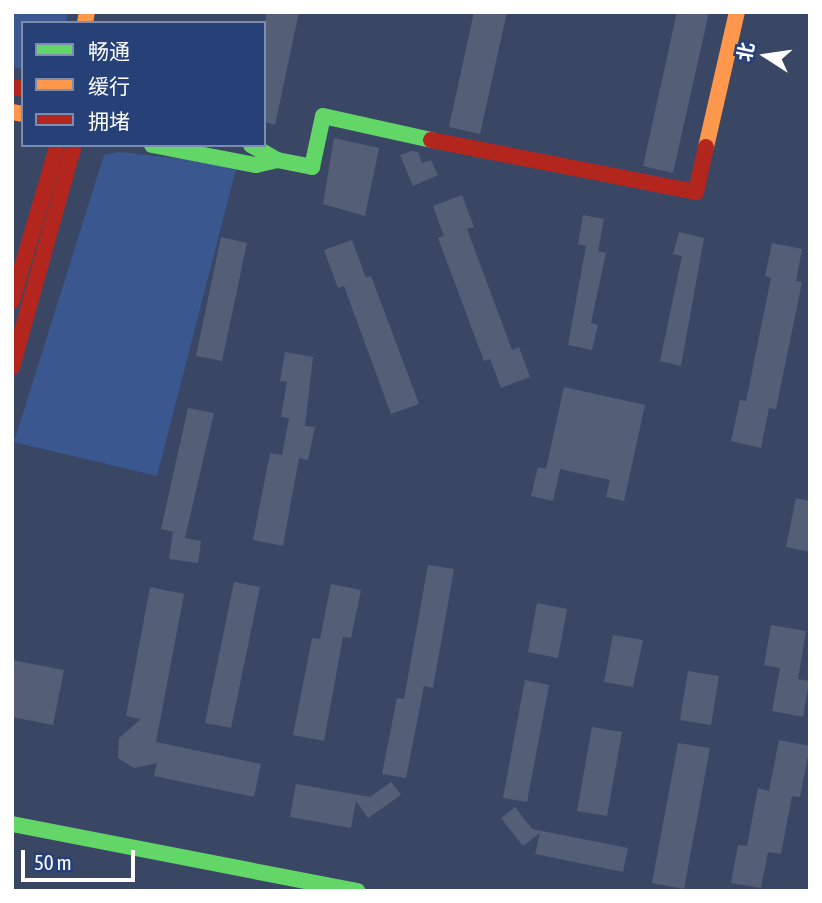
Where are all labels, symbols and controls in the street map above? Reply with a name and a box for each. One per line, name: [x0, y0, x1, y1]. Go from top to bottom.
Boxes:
legend: [21, 21, 266, 147]
north arrow: [731, 21, 801, 91]
text: 畅通: [88, 39, 130, 63]
text: 北: [733, 40, 758, 63]
text: 缓行: [88, 74, 130, 98]
text: 拥堵: [88, 109, 130, 133]
scale bar: [24, 836, 138, 880]
text: 50 m: [34, 850, 72, 874]

